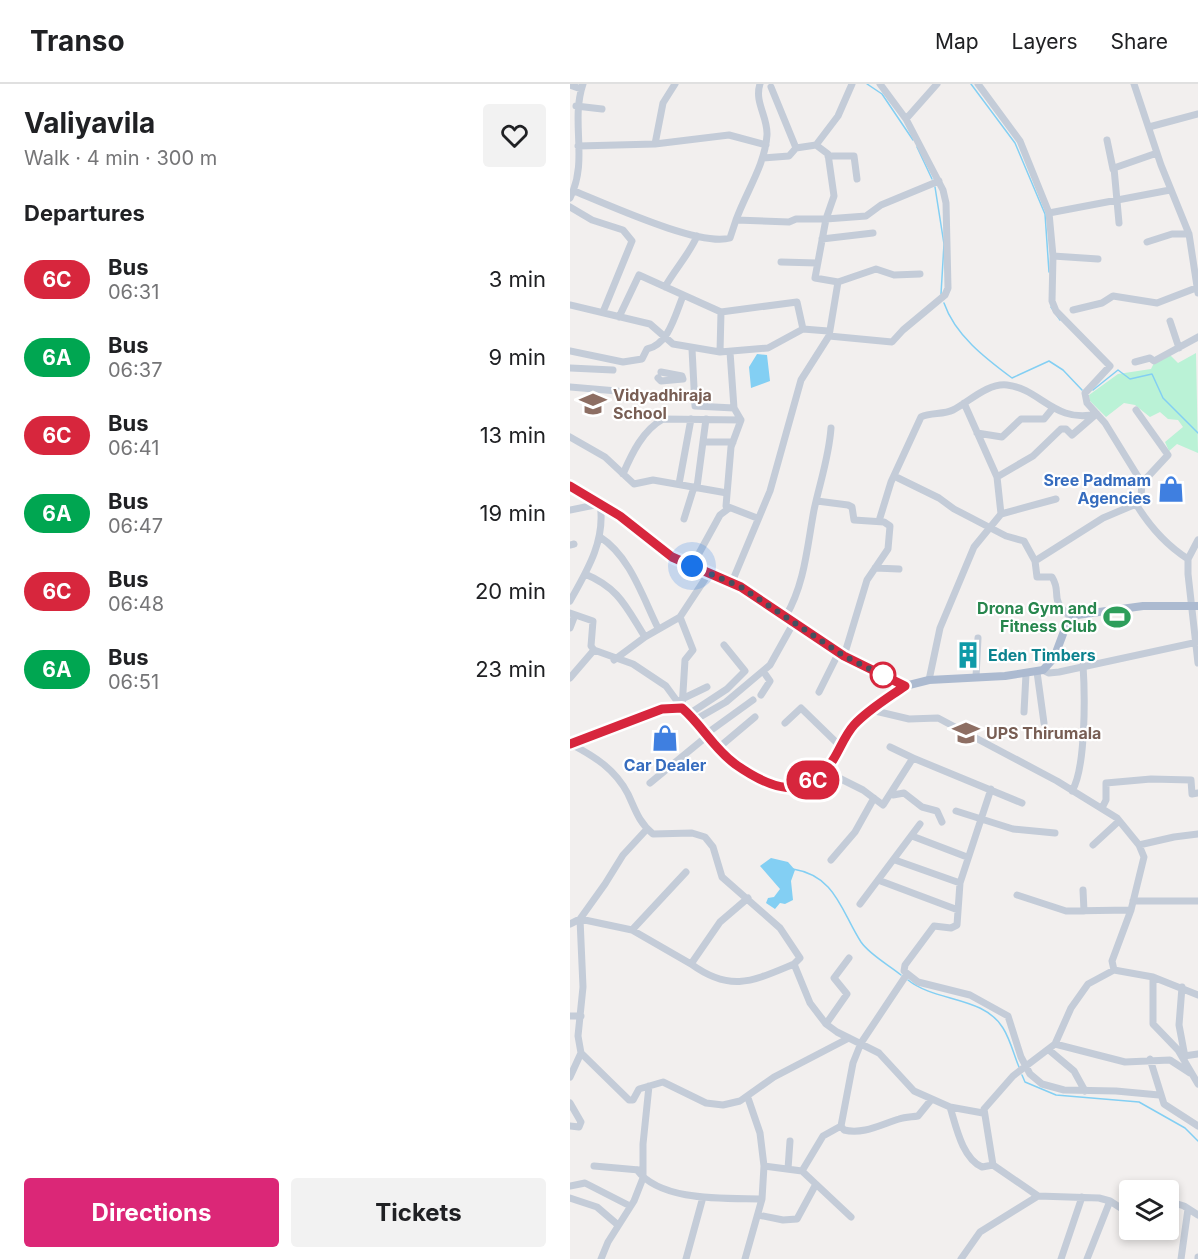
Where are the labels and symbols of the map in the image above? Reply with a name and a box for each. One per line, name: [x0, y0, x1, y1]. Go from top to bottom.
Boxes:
place label: Vidyadhiraja School: [613, 385, 712, 423]
school or university icon: Vidyadhiraja School: [578, 389, 608, 419]
place label: Sree Padmam Agencies: [1044, 470, 1151, 508]
shop icon: Sree Padmam Agencies: [1156, 474, 1186, 504]
your location: [677, 551, 707, 581]
place label: Drona Gym and Fitness Club: [977, 598, 1097, 636]
sports icon: Drona Gym and Fitness Club: [1102, 602, 1132, 632]
building icon: Eden Timbers: [953, 640, 983, 670]
place label: Eden Timbers: [988, 645, 1096, 665]
unlabelled marker: [870, 662, 896, 688]
school or university icon: UPS Thirumala: [951, 718, 981, 748]
shop icon: Car Dealer: [650, 723, 680, 753]
place label: UPS Thirumala: [986, 723, 1101, 743]
place label: Car Dealer: [624, 755, 707, 775]
line badge: 6C: [786, 760, 840, 800]

